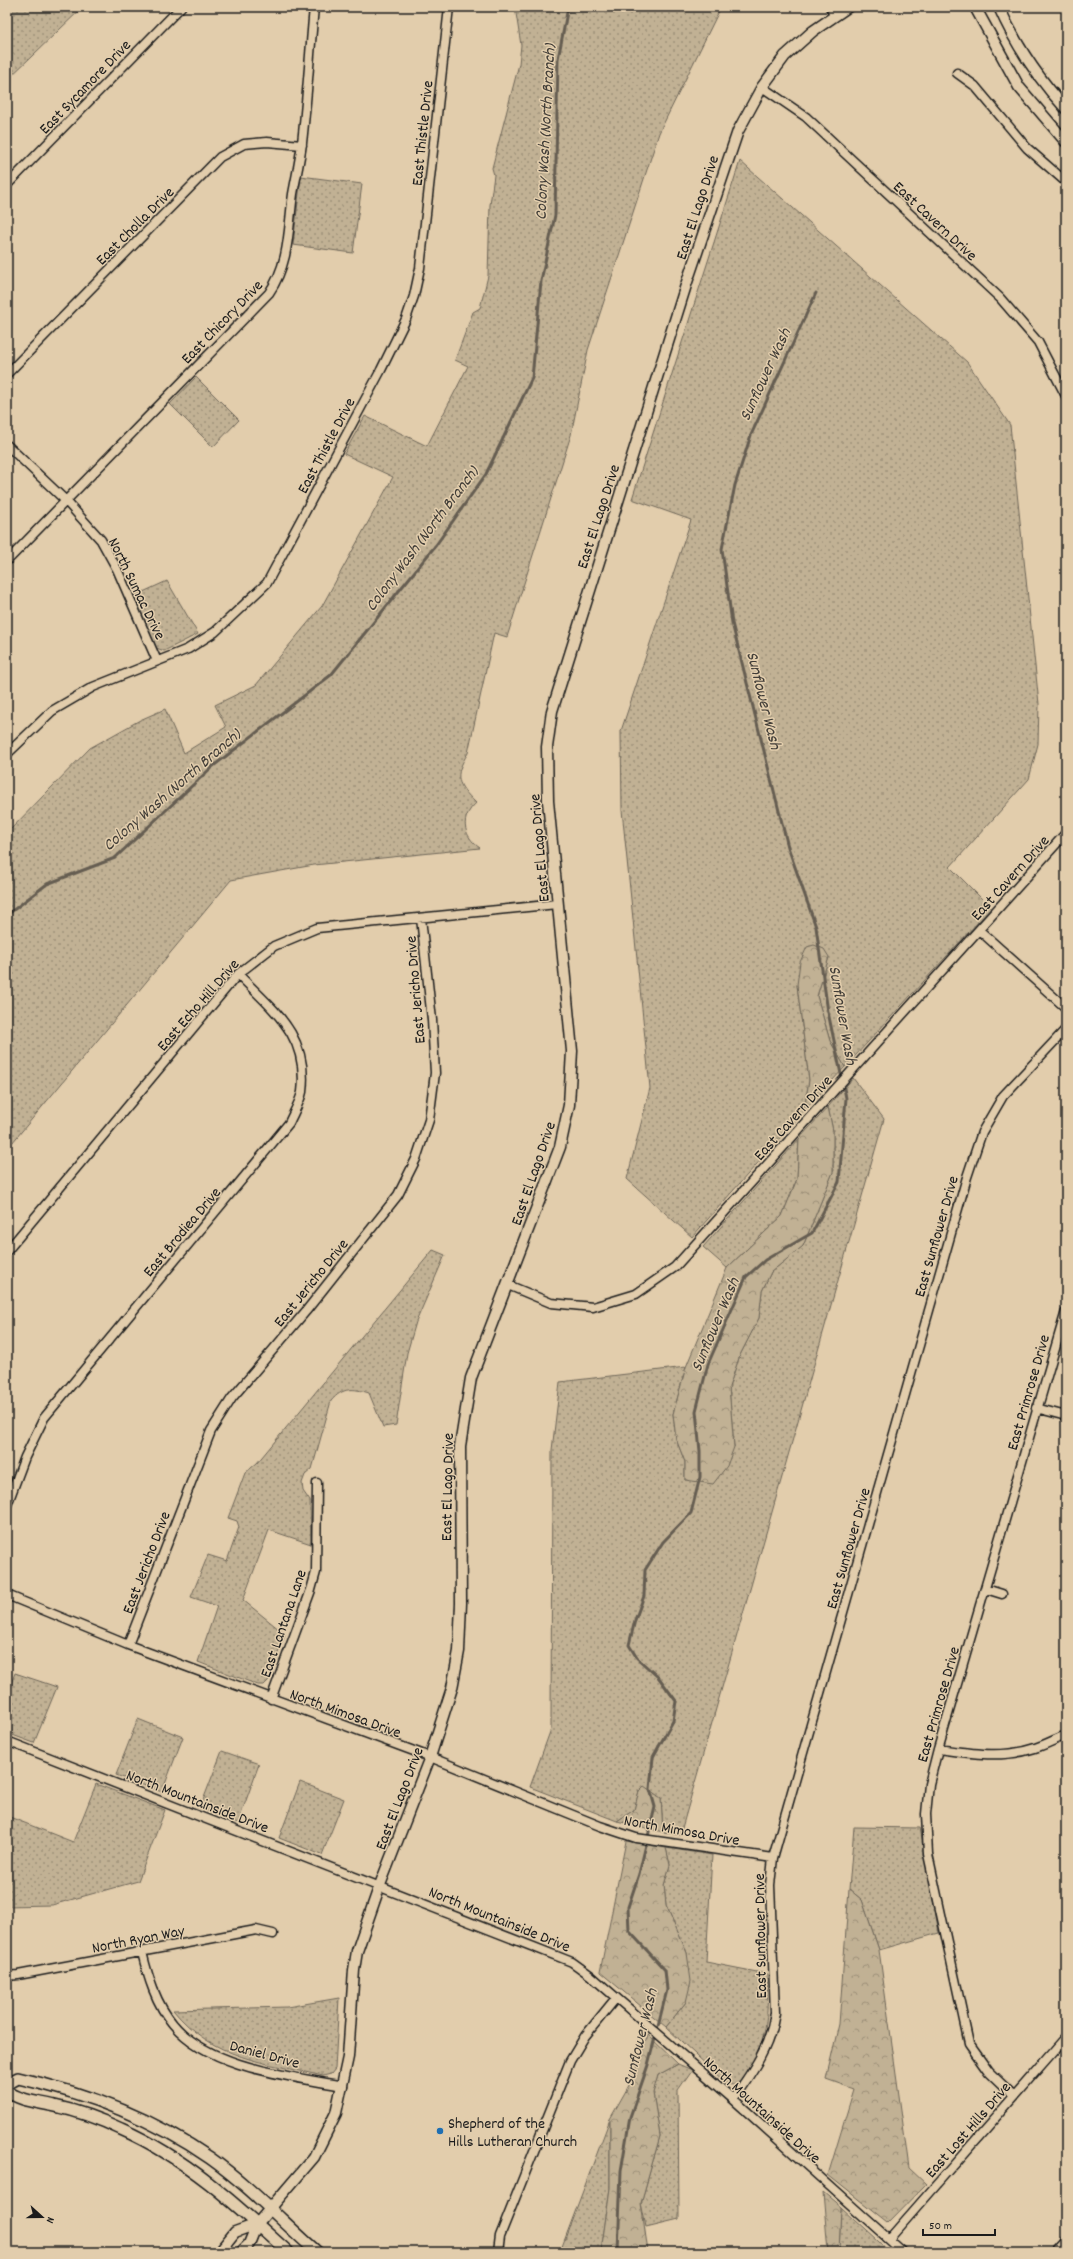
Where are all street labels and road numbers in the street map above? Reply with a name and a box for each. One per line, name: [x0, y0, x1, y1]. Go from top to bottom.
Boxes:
street label: East Sycamore Drive: [34, 35, 137, 140]
street label: East Thistle Drive: [407, 79, 440, 187]
street label: East El Lago Drive: [671, 153, 726, 263]
street label: East Cavern Drive: [887, 177, 982, 267]
street label: East Cholla Drive: [91, 182, 180, 271]
street label: East Chicory Drive: [176, 275, 269, 370]
street label: East Thistle Drive: [292, 394, 362, 498]
street label: East El Lago Drive: [572, 462, 627, 572]
street label: North Sumac Drive: [101, 534, 170, 644]
street label: East El Lago Drive: [524, 793, 557, 903]
street label: East Cavern Drive: [966, 831, 1056, 927]
street label: East Jericho Drive: [400, 935, 433, 1045]
street label: East Echo Hill Drive: [152, 954, 246, 1057]
street label: East Cavern Drive: [749, 1071, 839, 1167]
street label: East El Lago Drive: [506, 1119, 563, 1229]
street label: East Sunflower Drive: [909, 1173, 966, 1300]
street label: East Brodiea Drive: [138, 1183, 227, 1283]
street label: East Jericho Drive: [269, 1234, 355, 1333]
street label: East Primrose Drive: [1002, 1332, 1057, 1453]
street label: East El Lago Drive: [436, 1433, 461, 1541]
street label: East Sunflower Drive: [821, 1485, 878, 1612]
street label: East Jericho Drive: [117, 1508, 177, 1618]
street label: East Lantana Lane: [255, 1567, 314, 1681]
street label: East Primrose Drive: [912, 1644, 967, 1765]
street label: North Mimosa Drive: [286, 1684, 404, 1745]
street label: East El Lago Drive: [370, 1744, 431, 1854]
street label: North Mountainside Drive: [122, 1765, 272, 1840]
street label: North Mimosa Drive: [622, 1810, 741, 1853]
street label: East Sunflower Drive: [749, 1873, 774, 1999]
street label: North Mountainside Drive: [425, 1881, 573, 1959]
street label: North Ryan Way: [90, 1920, 187, 1961]
street label: Daniel Drive: [227, 2035, 302, 2076]
street label: North Mountainside Drive: [697, 2052, 825, 2170]
street label: East Lost Hills Drive: [921, 2077, 1017, 2184]

